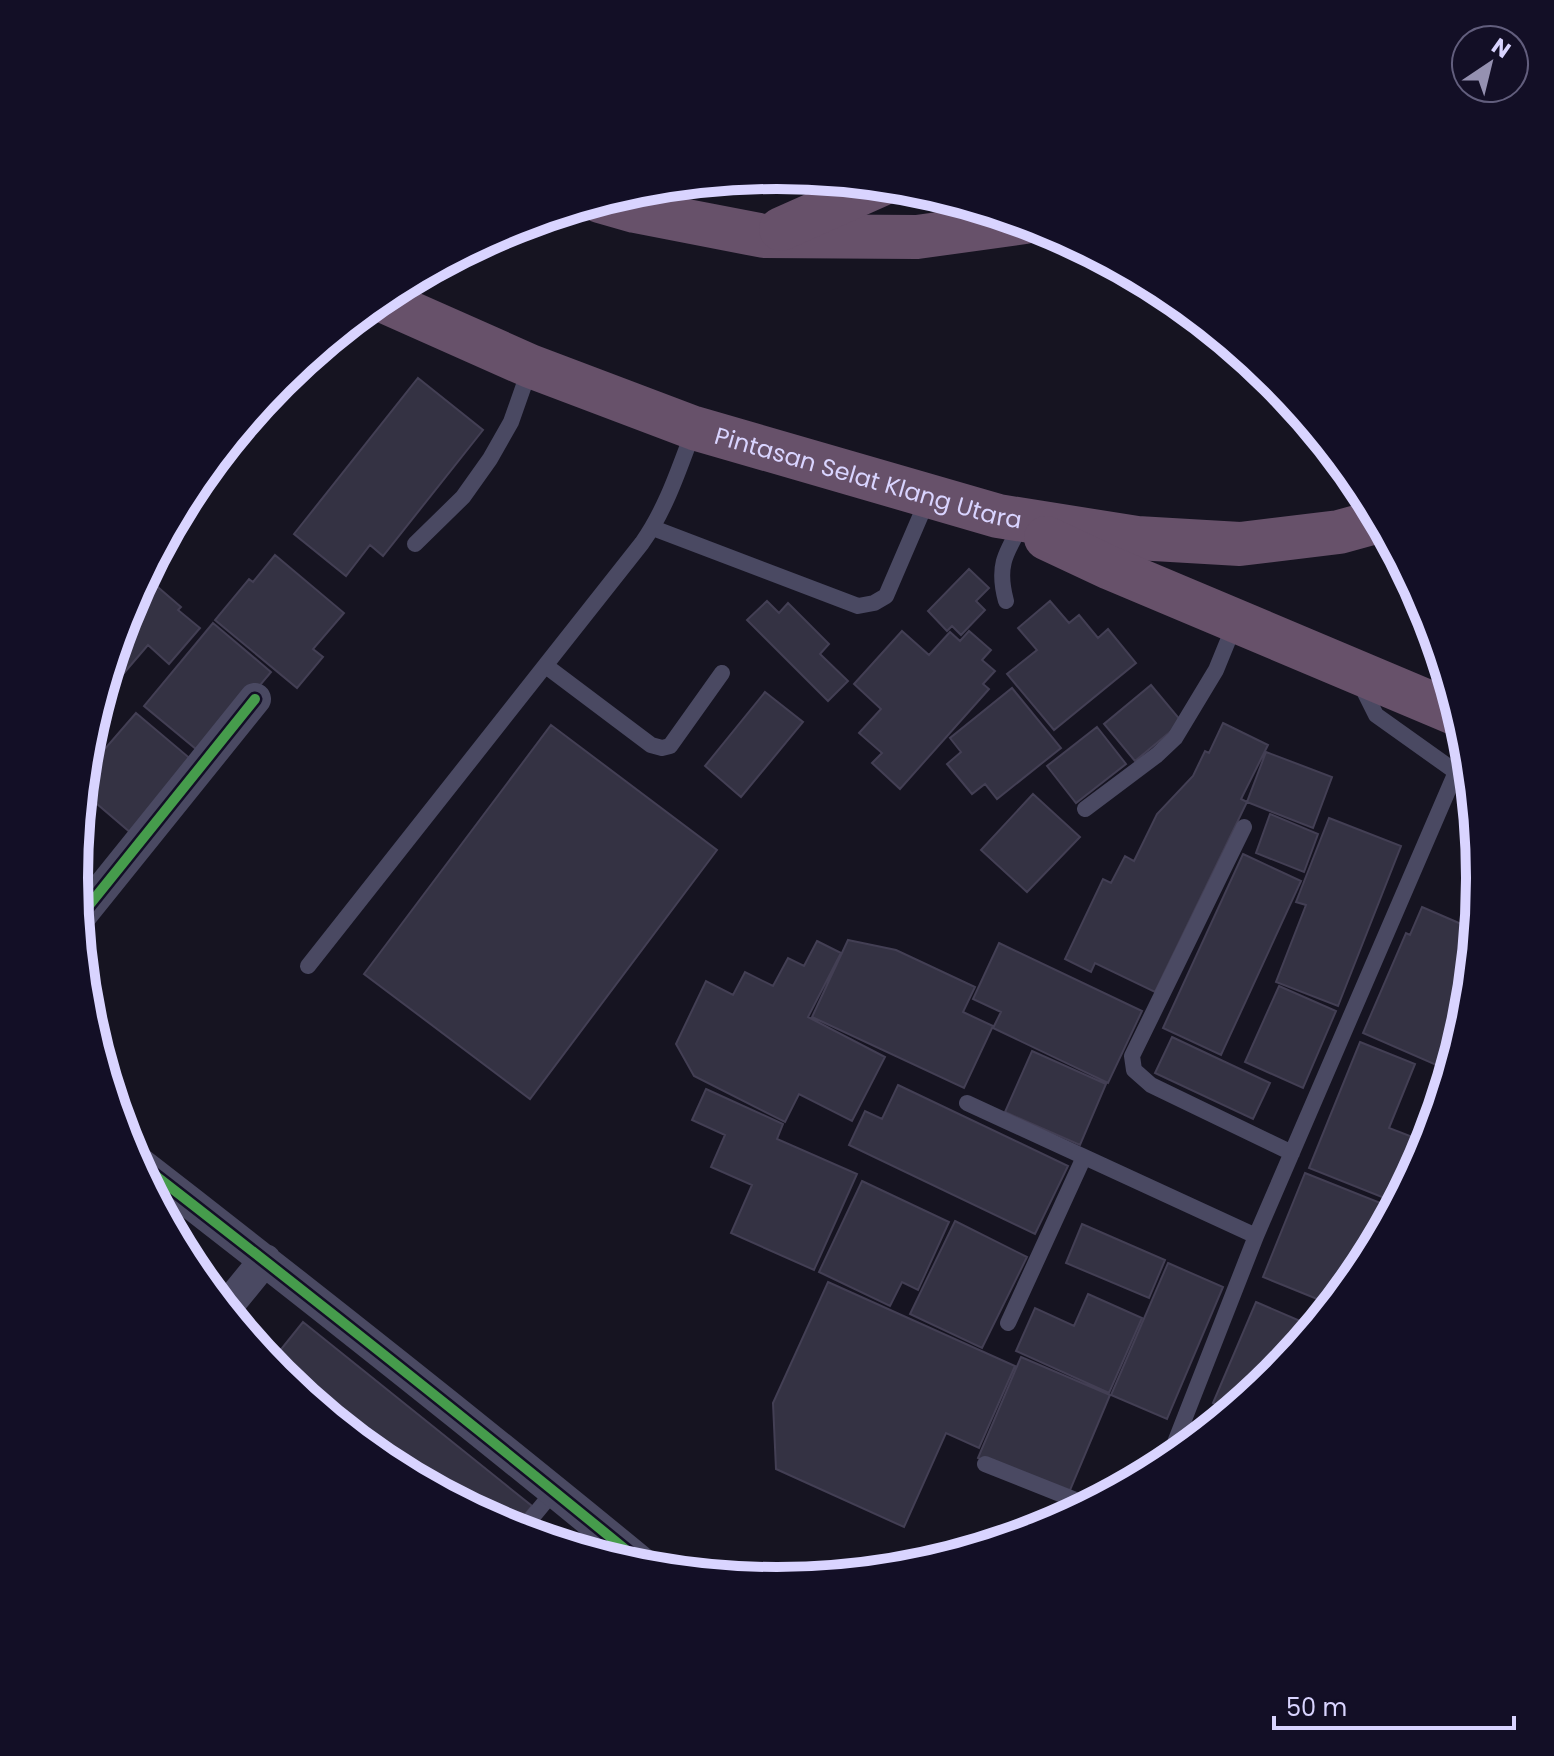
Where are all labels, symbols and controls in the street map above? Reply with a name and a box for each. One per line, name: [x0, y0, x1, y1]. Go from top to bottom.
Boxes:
north arrow: [1450, 24, 1530, 104]
text: N: [1486, 31, 1517, 65]
street label: Pintasan Selat Klang Utara: [711, 418, 1024, 536]
scale bar: [1274, 1680, 1514, 1730]
text: 50 m: [1286, 1691, 1347, 1724]

